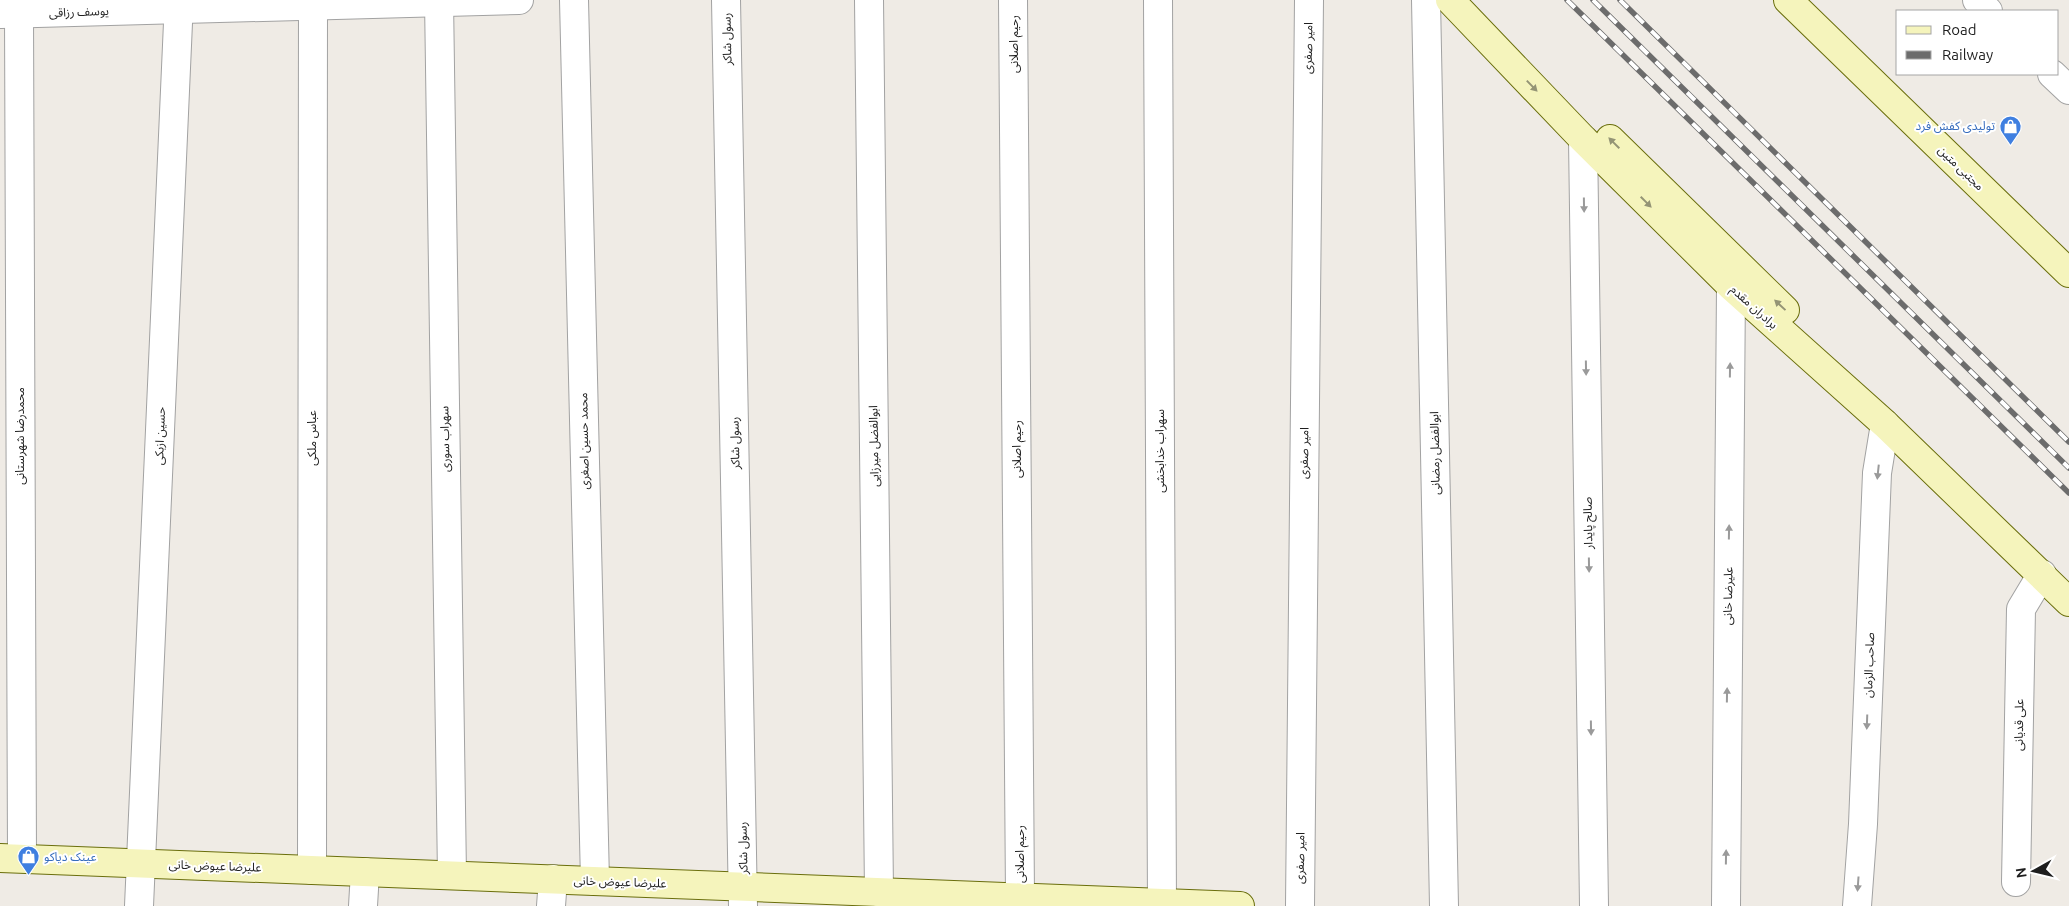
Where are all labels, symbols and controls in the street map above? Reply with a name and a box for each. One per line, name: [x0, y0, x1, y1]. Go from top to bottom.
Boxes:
street label: یوسف رزاقی: [49, 4, 109, 20]
legend: [1896, 10, 2059, 75]
street label: رسول شاکر: [720, 12, 734, 67]
street label: رحیم اصلانی: [1007, 15, 1023, 73]
text: Road: [1942, 21, 1977, 38]
street label: امیر صفری: [1301, 22, 1316, 74]
text: Railway: [1942, 46, 1993, 63]
one-way arrow: [1526, 79, 1538, 91]
shop icon: تولیدی کفش فرد: [1999, 114, 2023, 145]
place label: تولیدی کفش فرد: [1916, 119, 1995, 133]
one-way arrow: [1608, 137, 1620, 149]
street label: مجتبی متین: [1935, 143, 1987, 193]
one-way arrow: [1640, 195, 1652, 207]
one-way arrow: [1580, 198, 1588, 214]
street label: برادران مقدم: [1726, 282, 1780, 333]
one-way arrow: [1774, 299, 1786, 311]
one-way arrow: [1582, 360, 1590, 376]
one-way arrow: [1726, 362, 1734, 378]
street label: محمدرضا شهرستانی: [13, 387, 27, 485]
street label: محمد حسین اصغری: [576, 392, 592, 490]
street label: ابوالفضل میرزایی: [866, 405, 882, 487]
street label: سهراب سوری: [437, 406, 453, 472]
street label: حسین ازبکی: [152, 407, 168, 465]
street label: سهراب خدابخشی: [1153, 409, 1167, 493]
street label: عباس ملکی: [305, 410, 319, 466]
street label: ابوالفضل رمضانی: [1427, 411, 1443, 495]
street label: رسول شاکر: [728, 416, 742, 471]
street label: رحیم اصلانی: [1010, 420, 1026, 478]
street label: امیر صفری: [1297, 427, 1312, 479]
one-way arrow: [1874, 465, 1882, 481]
street label: صالح پایدار: [1581, 497, 1597, 550]
one-way arrow: [1725, 524, 1733, 540]
one-way arrow: [1585, 557, 1593, 573]
street label: علیرضا خانی: [1720, 567, 1736, 625]
street label: صاحب الزمان: [1861, 632, 1877, 698]
one-way arrow: [1724, 687, 1732, 703]
street label: علی قدیانی: [2012, 699, 2027, 751]
one-way arrow: [1863, 714, 1871, 730]
one-way arrow: [1587, 720, 1595, 736]
street label: رسول شاکر: [736, 821, 750, 876]
street label: رحیم اصلانی: [1013, 825, 1029, 883]
street label: امیر صفری: [1293, 832, 1308, 884]
shop icon: عینک دیاکو: [16, 845, 40, 876]
north arrow: [2009, 846, 2059, 896]
one-way arrow: [1722, 849, 1730, 865]
place label: عینک دیاکو: [44, 850, 97, 864]
street label: علیرضا عیوض خانی: [168, 857, 262, 875]
text: N: [2012, 867, 2030, 879]
street label: علیرضا عیوض خانی: [573, 873, 667, 891]
one-way arrow: [1854, 876, 1862, 892]

